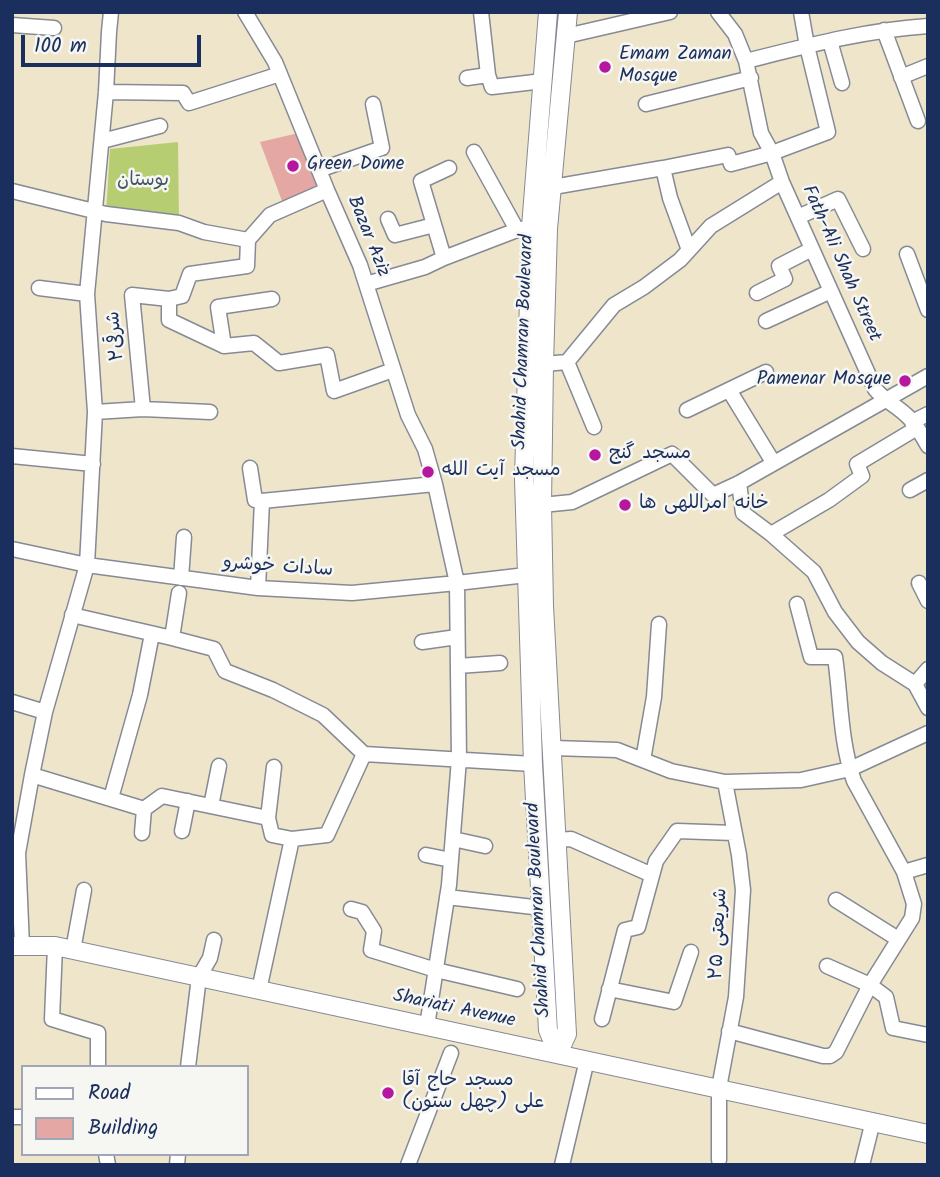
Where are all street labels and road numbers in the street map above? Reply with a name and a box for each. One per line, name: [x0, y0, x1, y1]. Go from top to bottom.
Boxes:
street label: Fath-Ali Shah Street: [795, 182, 885, 346]
street label: Bazar Aziz: [341, 193, 393, 281]
street label: Shahid Chamran Boulevard: [510, 234, 540, 450]
street label: شرقی۲: [103, 310, 131, 362]
street label: سادات خوشرو: [222, 553, 334, 583]
street label: Shahid Chamran Boulevard: [523, 802, 557, 1018]
street label: شریعتی ۲۵: [706, 887, 734, 981]
street label: Shariati Avenue: [391, 986, 517, 1034]

